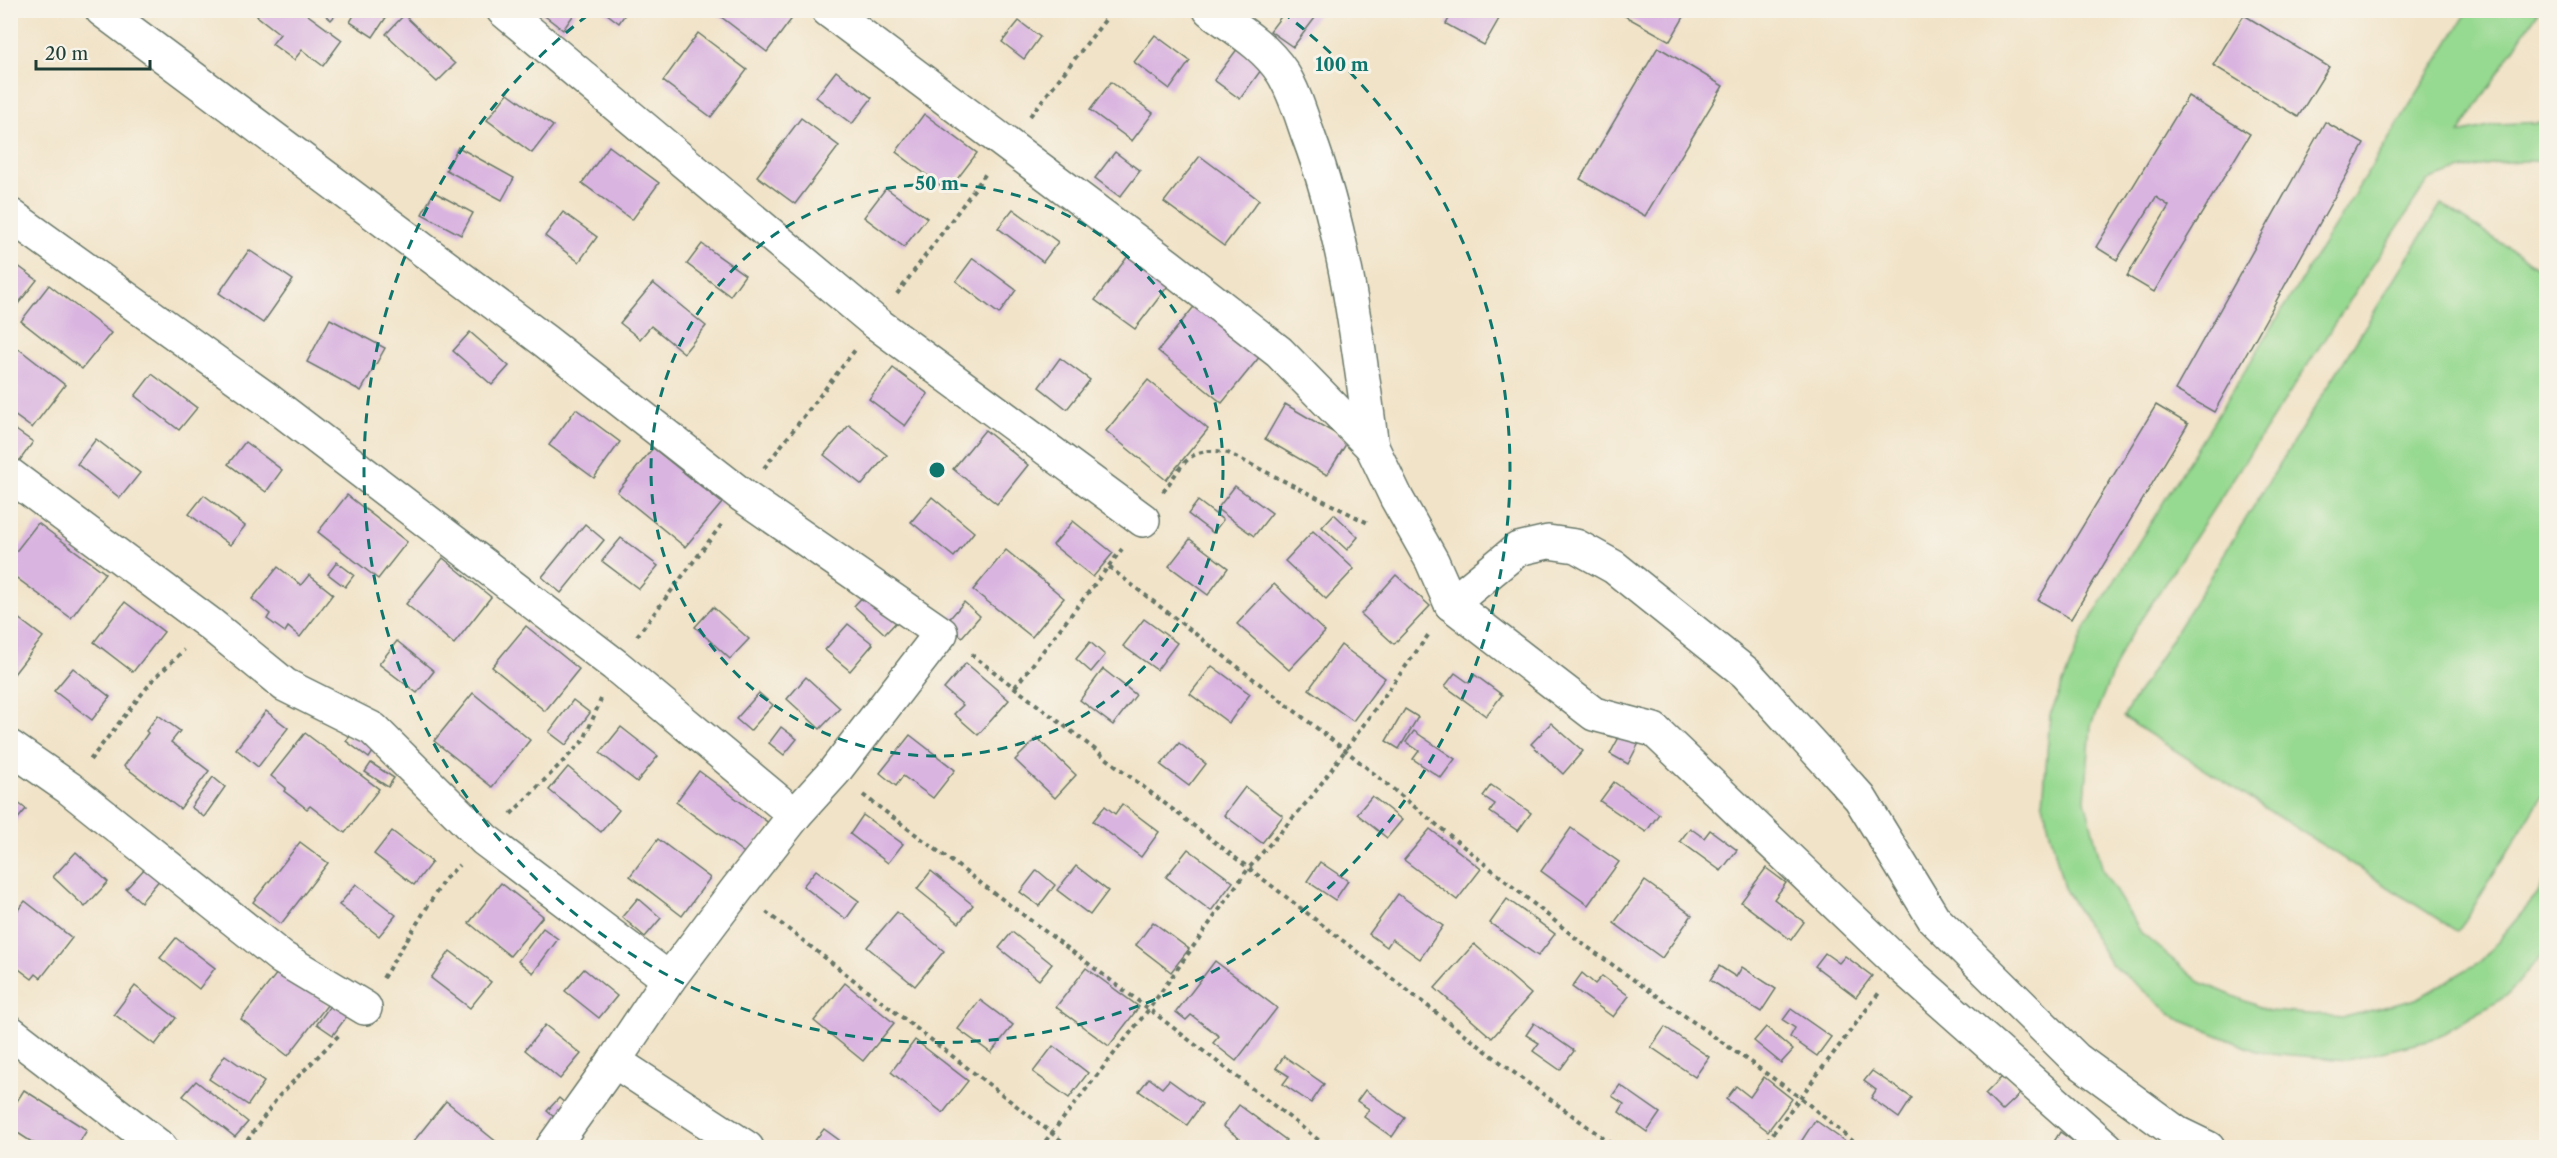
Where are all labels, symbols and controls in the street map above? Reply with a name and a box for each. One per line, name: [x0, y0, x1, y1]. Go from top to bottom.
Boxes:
scale bar: [36, 33, 150, 71]
text: 20 m: [45, 43, 89, 65]
text: 100 m: [1315, 54, 1369, 76]
text: 50 m: [915, 173, 959, 195]
centre of rings: [927, 460, 947, 480]

